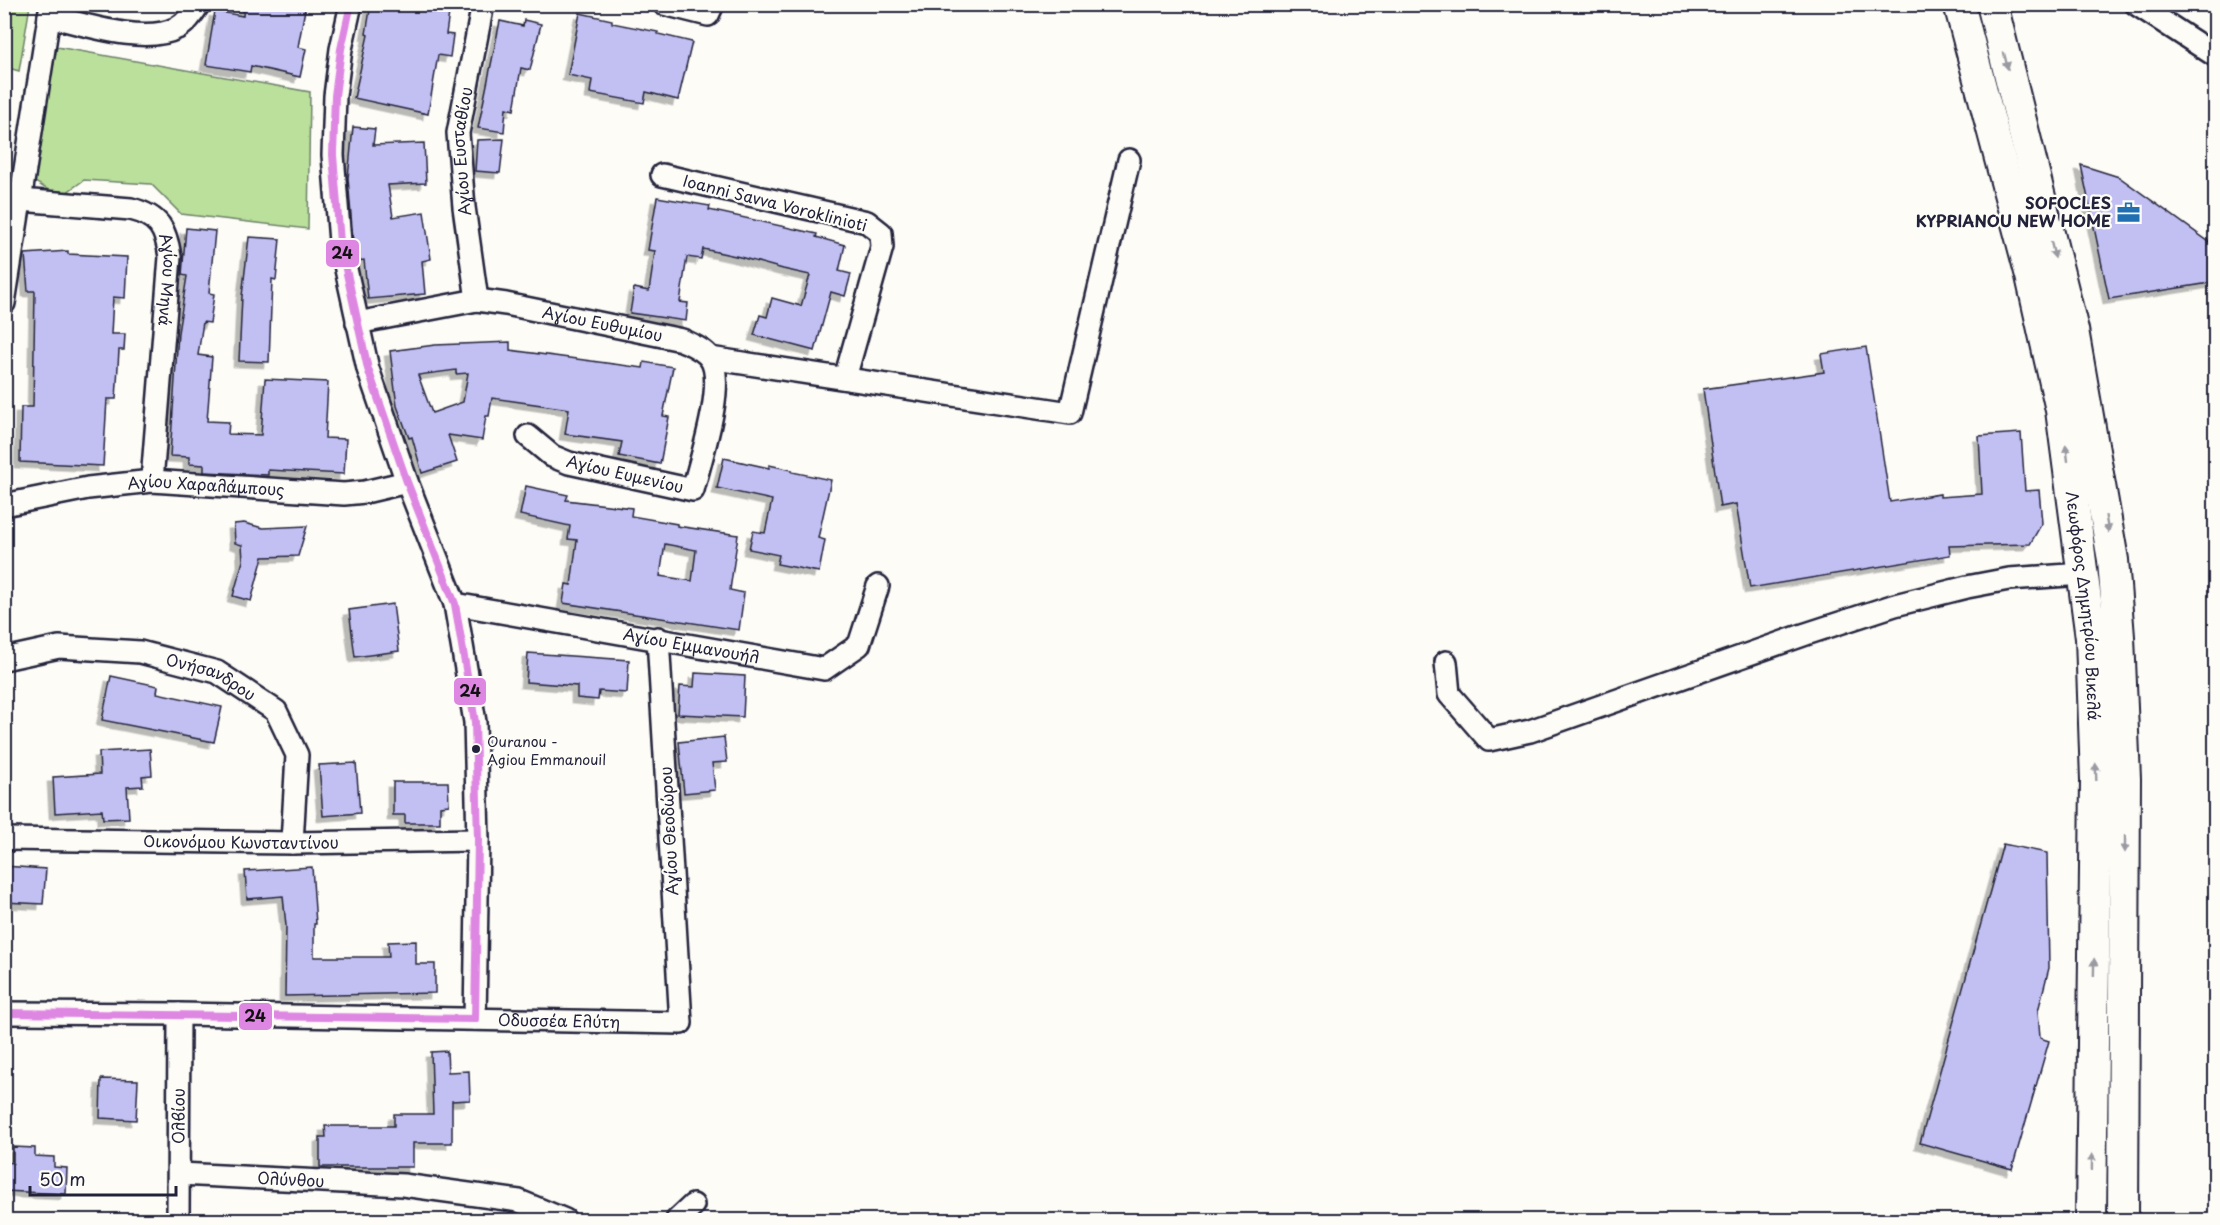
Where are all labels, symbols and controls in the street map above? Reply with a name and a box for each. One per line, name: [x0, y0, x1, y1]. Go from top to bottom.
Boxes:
one-way arrow: [2001, 52, 2011, 70]
street label: Αγίου Ευσταθίου: [445, 84, 478, 218]
street label: Ioanni Savva Voroklinioti: [681, 168, 870, 237]
place label: SOFOCLES KYPRIANOU NEW HOME: [1916, 190, 2111, 232]
office icon: SOFOCLES KYPRIANOU NEW HOME: [2116, 199, 2142, 225]
street label: Αγίου Μηνά: [153, 229, 183, 327]
line badge: 24: [325, 239, 360, 268]
text: 24: [331, 240, 353, 264]
one-way arrow: [2049, 241, 2059, 260]
street label: Αγίου Ευθυμίου: [541, 299, 665, 347]
one-way arrow: [2062, 443, 2072, 462]
street label: Αγίου Ευμενίου: [564, 448, 686, 498]
street label: Αγίου Χαραλάμπους: [126, 468, 285, 501]
street label: Λεωφόρος Δημητρίου Βικελά: [2061, 490, 2107, 722]
one-way arrow: [2102, 515, 2111, 534]
street label: Αγίου Εμμανουήλ: [622, 621, 762, 668]
street label: Ονήσανδρου: [164, 646, 261, 706]
line badge: 24: [453, 677, 487, 706]
text: 24: [459, 678, 481, 702]
place label: Ouranou - Agiou Emmanouil: [487, 731, 606, 770]
marker: Ouranou - Agiou Emmanouil: [470, 743, 482, 755]
one-way arrow: [2091, 763, 2100, 782]
street label: Αγίου Θεοδώρου: [653, 766, 683, 896]
street label: Οικονόμου Κωνσταντίνου: [143, 828, 339, 854]
one-way arrow: [2120, 835, 2130, 854]
one-way arrow: [2089, 958, 2099, 977]
line badge: 24: [238, 1002, 273, 1031]
text: 24: [244, 1003, 266, 1027]
street label: Οδυσσέα Ελύτη: [498, 1007, 620, 1033]
street label: Ολβίου: [165, 1088, 190, 1144]
one-way arrow: [2087, 1153, 2097, 1172]
scale bar: [30, 1159, 176, 1197]
text: 50 m: [39, 1165, 86, 1192]
street label: Ολύνθου: [257, 1165, 325, 1192]

